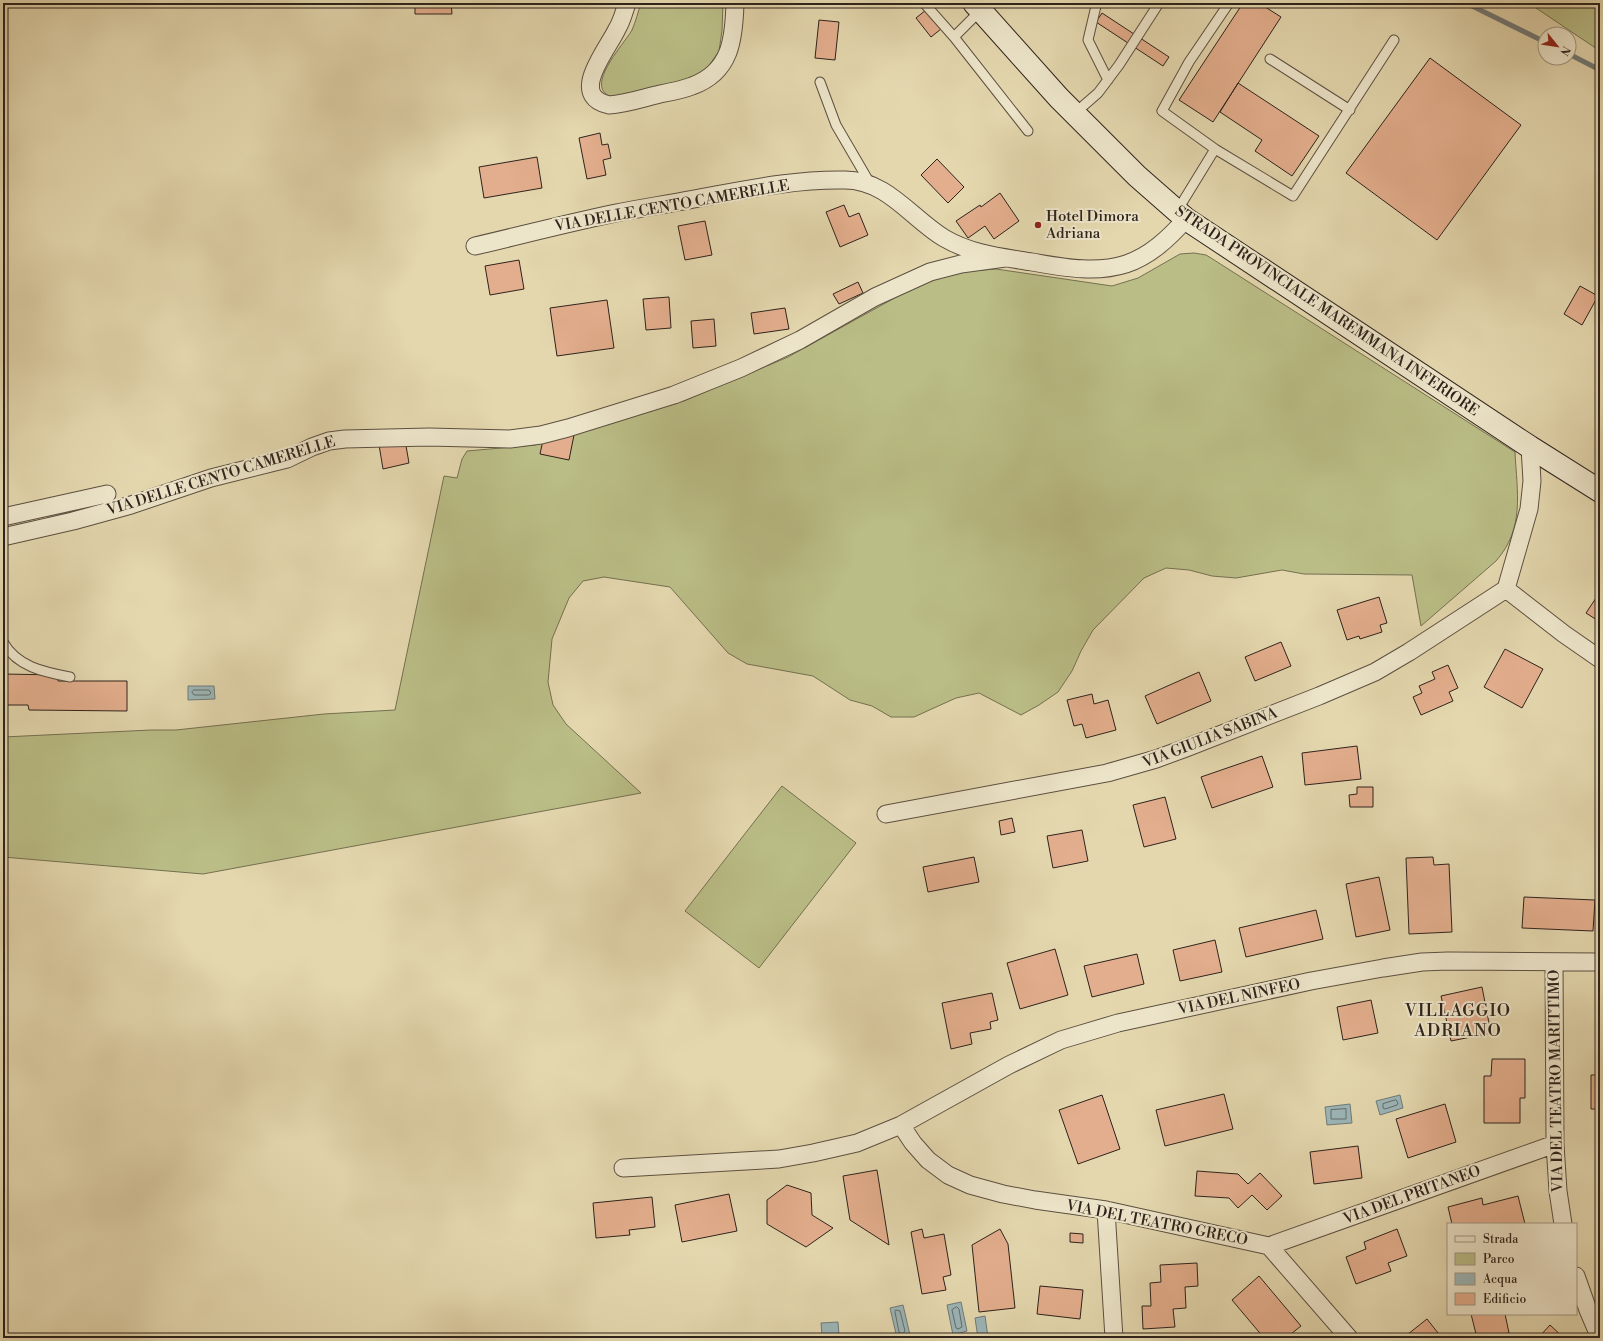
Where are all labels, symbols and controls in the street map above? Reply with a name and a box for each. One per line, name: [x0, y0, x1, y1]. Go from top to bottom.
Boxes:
north arrow: [1537, 26, 1577, 66]
text: N: [1556, 43, 1573, 58]
street label: VIA DELLE CENTO CAMERELLE: [552, 176, 791, 236]
street label: STRADA PROVINCIALE MAREMMANA INFERIORE: [1171, 202, 1483, 420]
place label: Hotel Dimora Adriana: [1045, 207, 1139, 243]
marker: Hotel Dimora Adriana: [1033, 220, 1043, 230]
street label: VIA DELLE CENTO CAMERELLE: [103, 432, 338, 520]
street label: VIA GIULIA SABINA: [1139, 703, 1281, 773]
street label: VIA DEL TEATRO MARITTIMO: [1545, 969, 1567, 1194]
street label: VIA DEL NINFEO: [1175, 975, 1302, 1019]
district label: VILLAGGIO ADRIANO: [1404, 1000, 1511, 1042]
street label: VIA DEL PRITANEO: [1340, 1161, 1484, 1229]
street label: VIA DEL TEATRO GRECO: [1063, 1196, 1250, 1250]
legend: [1447, 1223, 1577, 1315]
text: Strada: [1483, 1232, 1519, 1247]
text: Parco: [1483, 1252, 1515, 1267]
text: Acqua: [1482, 1272, 1518, 1287]
text: Edificio: [1483, 1292, 1526, 1307]

